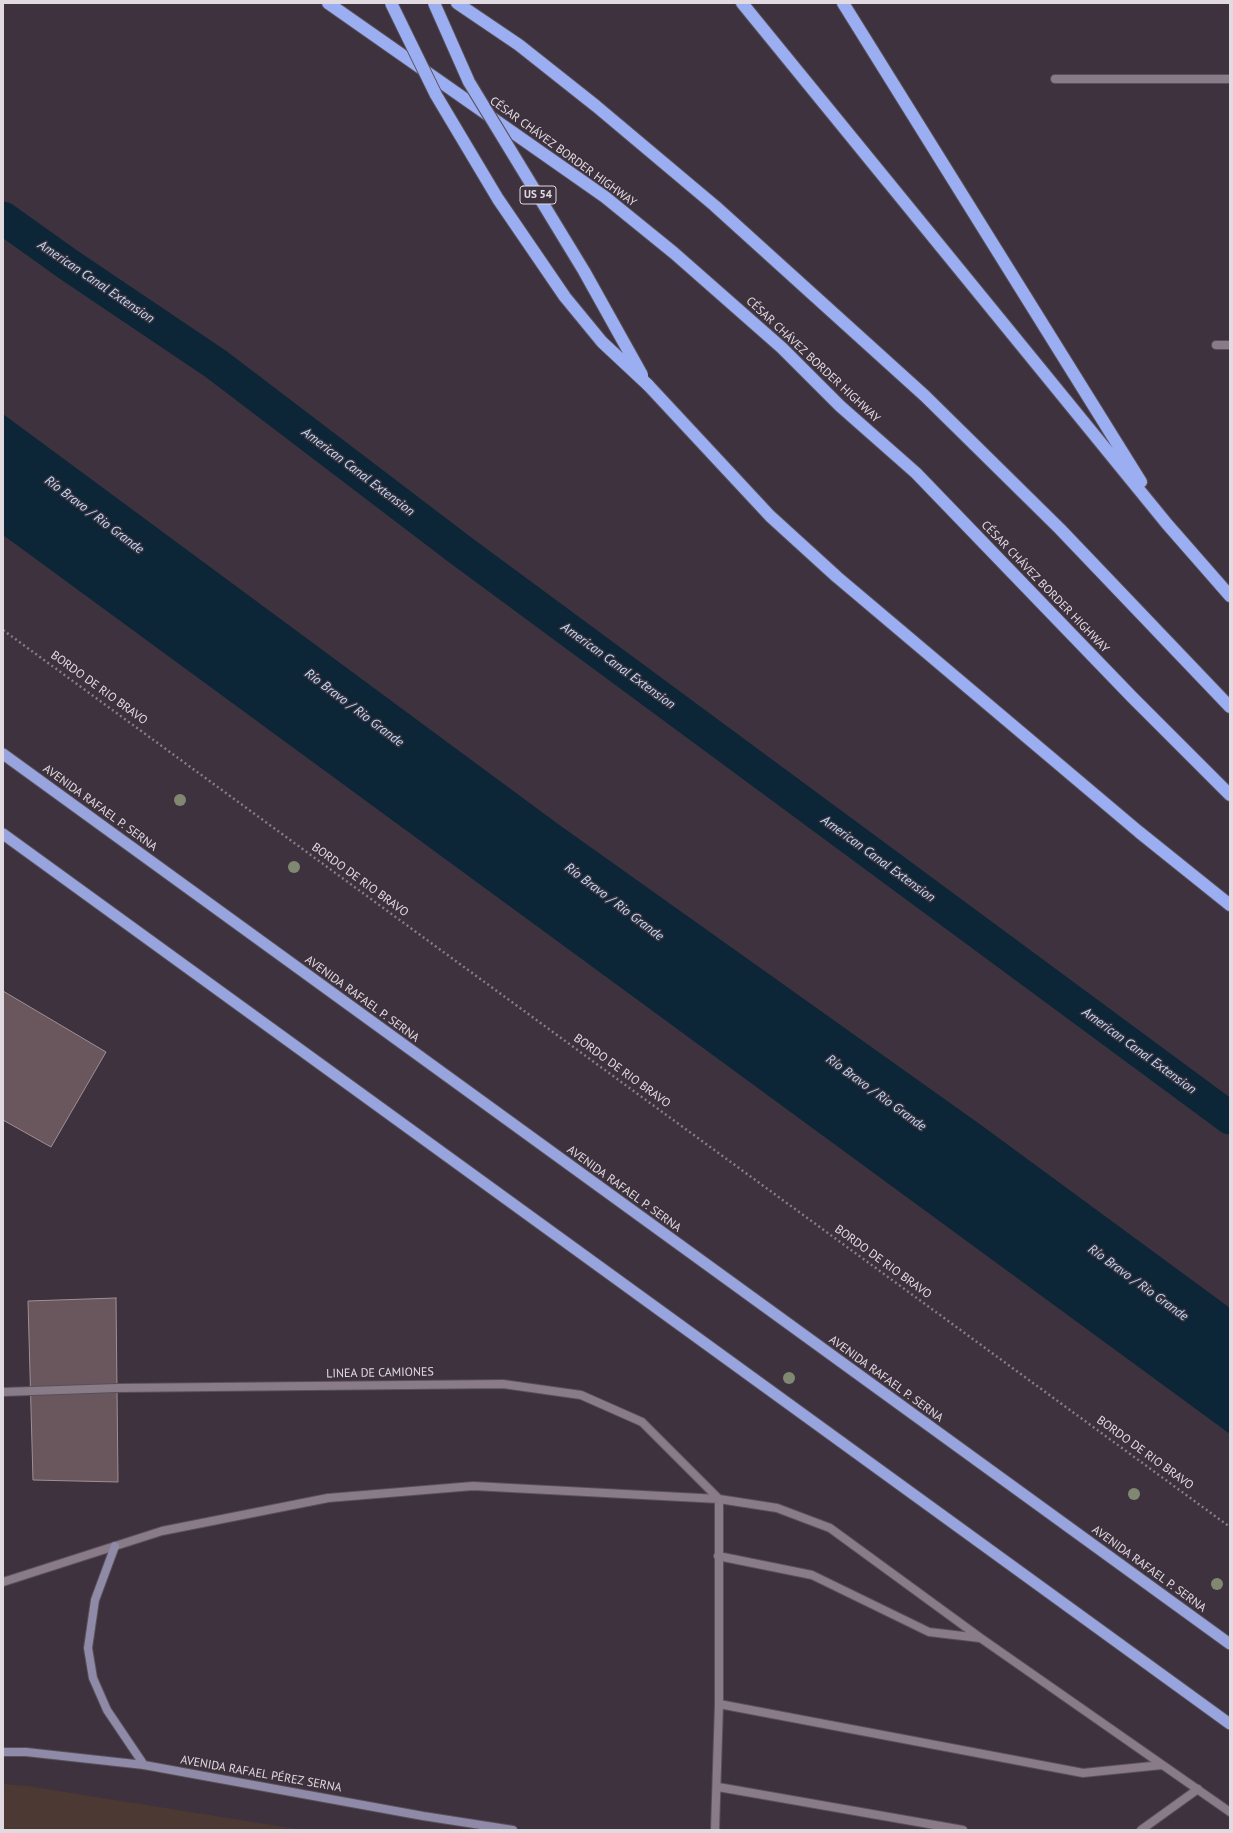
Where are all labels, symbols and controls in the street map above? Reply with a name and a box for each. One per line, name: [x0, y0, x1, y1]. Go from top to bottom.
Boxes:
street label: CÉSAR CHÁVEZ BORDER HIGHWAY: [487, 94, 639, 210]
road number: US 54: [520, 186, 556, 204]
water label: American Canal Extension: [35, 237, 157, 327]
street label: CÉSAR CHÁVEZ BORDER HIGHWAY: [743, 294, 883, 426]
water label: American Canal Extension: [299, 425, 417, 519]
water label: Río Bravo / Rio Grande: [41, 473, 147, 557]
street label: CÉSAR CHÁVEZ BORDER HIGHWAY: [978, 518, 1112, 656]
water label: American Canal Extension: [558, 619, 678, 713]
street label: BORDO DE RIO BRAVO: [48, 648, 150, 728]
water label: Río Bravo / Rio Grande: [301, 666, 407, 750]
street label: AVENIDA RAFAEL P. SERNA: [40, 762, 160, 854]
water label: American Canal Extension: [818, 812, 938, 906]
street label: BORDO DE RIO BRAVO: [309, 840, 411, 920]
water label: Río Bravo / Rio Grande: [561, 860, 667, 944]
street label: AVENIDA RAFAEL P. SERNA: [302, 953, 422, 1045]
water label: American Canal Extension: [1079, 1004, 1199, 1098]
street label: BORDO DE RIO BRAVO: [571, 1031, 673, 1111]
water label: Río Bravo / Rio Grande: [823, 1052, 929, 1134]
street label: AVENIDA RAFAEL P. SERNA: [564, 1143, 684, 1235]
street label: BORDO DE RIO BRAVO: [832, 1222, 934, 1302]
water label: Río Bravo / Rio Grande: [1085, 1242, 1191, 1324]
street label: AVENIDA RAFAEL P. SERNA: [826, 1333, 946, 1425]
street label: LINEA DE CAMIONES: [326, 1365, 434, 1381]
street label: BORDO DE RIO BRAVO: [1094, 1413, 1196, 1493]
street label: AVENIDA RAFAEL P. SERNA: [1089, 1523, 1209, 1615]
street label: AVENIDA RAFAEL PÉREZ SERNA: [179, 1753, 343, 1795]

